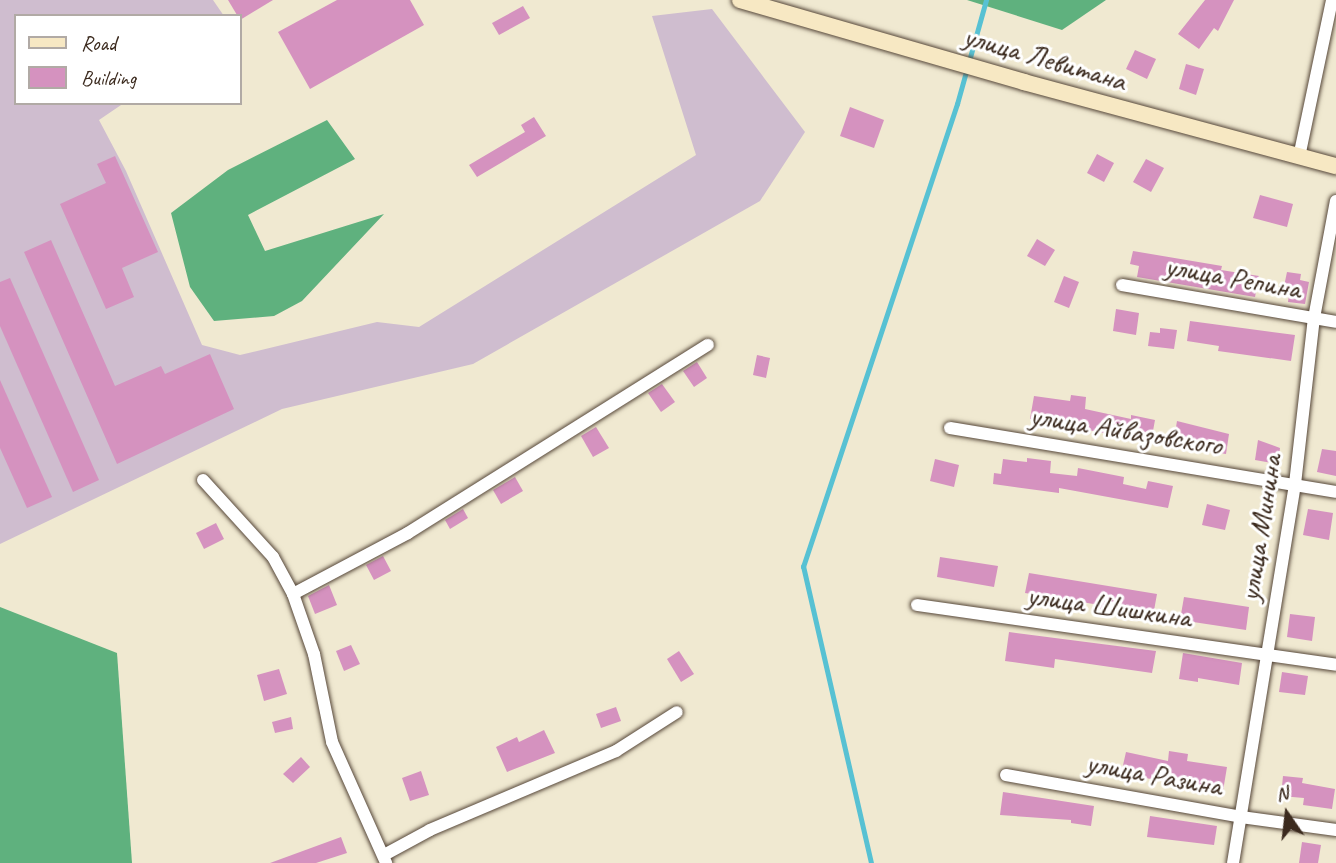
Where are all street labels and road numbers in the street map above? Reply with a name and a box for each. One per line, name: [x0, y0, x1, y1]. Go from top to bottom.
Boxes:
street label: улица Левитана: [958, 17, 1132, 99]
street label: улица Репина: [1162, 247, 1304, 307]
street label: улица Айвазовского: [1027, 397, 1225, 463]
street label: улица Минина: [1231, 452, 1289, 604]
street label: улица Шишкина: [1024, 577, 1194, 635]
street label: улица Разина: [1084, 744, 1224, 804]

